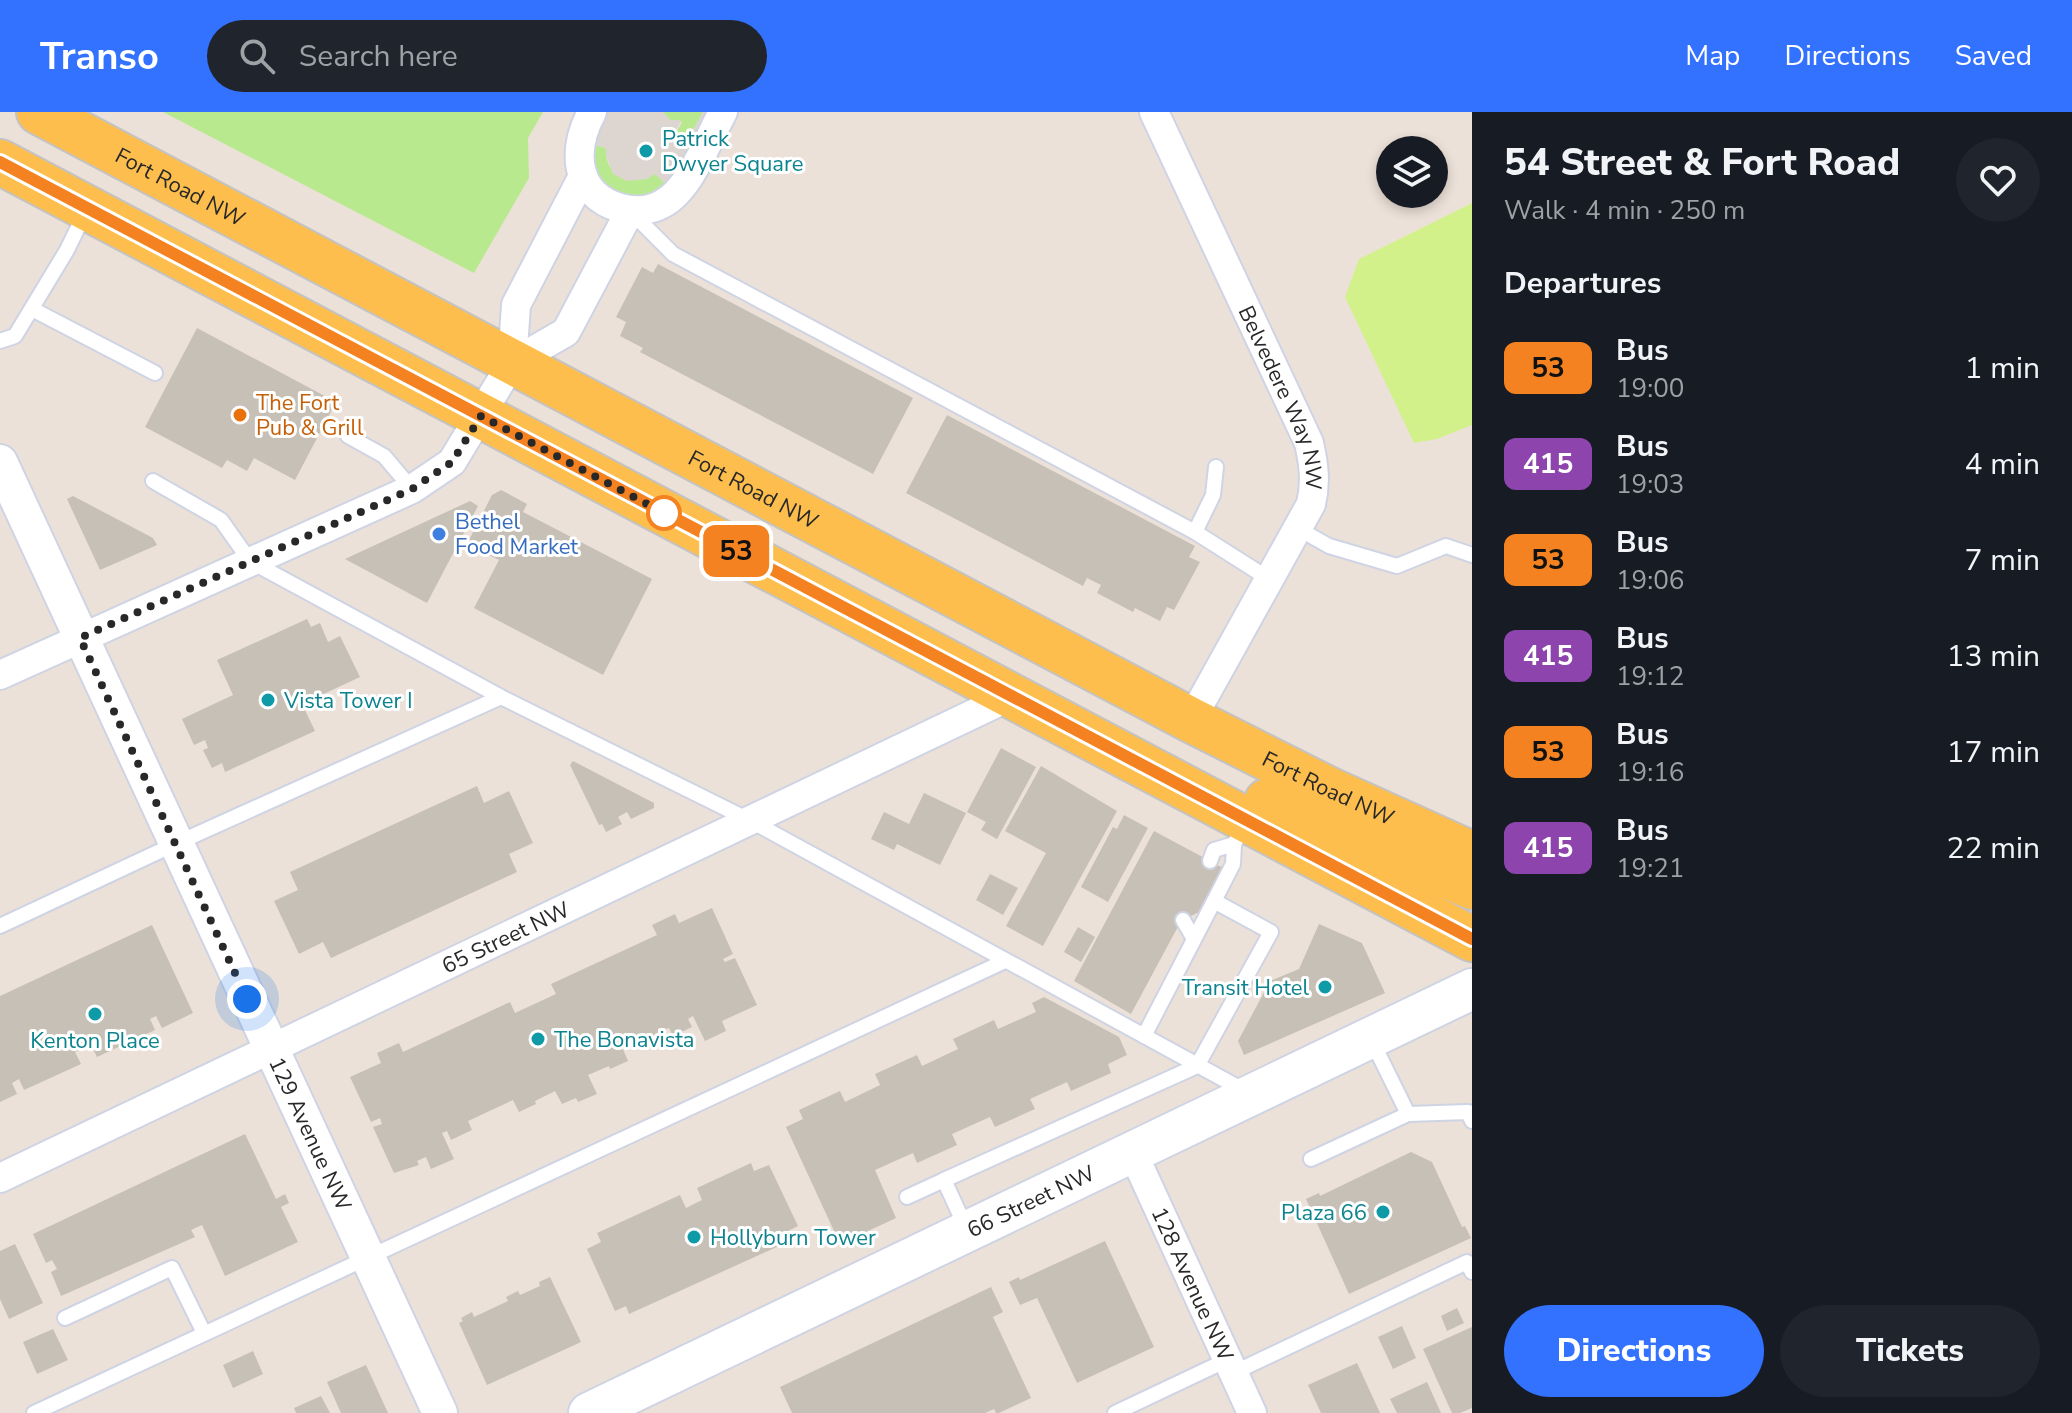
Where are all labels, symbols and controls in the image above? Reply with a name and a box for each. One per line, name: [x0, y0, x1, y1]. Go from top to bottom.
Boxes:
search box: [207, 20, 767, 92]
text: Transo: [40, 31, 159, 82]
icon: search: [235, 34, 279, 78]
text: Search here: [299, 36, 458, 77]
text: Map: [1685, 37, 1740, 75]
text: Directions: [1784, 37, 1911, 75]
text: Saved: [1955, 37, 2032, 75]
place label: Patrick Dwyer Square: [662, 124, 803, 179]
map controls: [1376, 136, 1448, 208]
button: layers: [1376, 136, 1448, 208]
text: 54 Street & Fort Road: [1504, 137, 1900, 188]
button: heart: [1956, 138, 2040, 222]
street label: Fort Road NW: [110, 141, 250, 234]
marker: Patrick Dwyer Square: [637, 142, 655, 160]
text: Walk · 4 min · 250 m: [1504, 193, 1745, 228]
text: Departures: [1504, 263, 1661, 304]
street label: Belvedere Way NW: [1231, 301, 1328, 490]
text: Bus: [1616, 330, 1669, 371]
text: 1 min: [1965, 348, 2040, 389]
text: 53: [1531, 349, 1565, 387]
text: 19:00: [1616, 371, 1684, 406]
place label: The Fort Pub & Grill: [256, 388, 364, 443]
marker: The Fort Pub & Grill: [231, 406, 249, 424]
text: Bus: [1616, 426, 1669, 467]
street label: Fort Road NW: [683, 443, 823, 537]
text: 4 min: [1965, 444, 2040, 485]
text: 415: [1523, 445, 1573, 483]
text: 19:03: [1616, 467, 1684, 502]
unlabelled marker: [647, 496, 681, 530]
place label: Bethel Food Market: [455, 507, 578, 562]
text: Bus: [1616, 522, 1669, 563]
marker: Bethel Food Market: [430, 525, 448, 543]
line badge: 53: [700, 525, 772, 577]
text: 53: [719, 532, 753, 570]
text: 7 min: [1965, 540, 2040, 581]
text: 53: [1531, 541, 1565, 579]
text: 19:06: [1616, 563, 1684, 598]
text: Bus: [1616, 618, 1669, 659]
text: 13 min: [1947, 636, 2040, 677]
text: 415: [1523, 637, 1573, 675]
text: 19:12: [1616, 659, 1684, 694]
place label: Vista Tower I: [283, 686, 413, 716]
marker: Vista Tower I: [259, 691, 277, 709]
text: Bus: [1616, 714, 1669, 755]
text: 17 min: [1947, 732, 2040, 773]
text: 53: [1531, 733, 1565, 771]
street label: Fort Road NW: [1257, 744, 1399, 833]
text: 19:16: [1616, 755, 1684, 790]
text: Bus: [1616, 810, 1669, 851]
text: 22 min: [1947, 828, 2040, 869]
text: 415: [1523, 829, 1573, 867]
text: 19:21: [1616, 851, 1684, 886]
street label: 65 Street NW: [437, 895, 575, 981]
place label: Transit Hotel: [1182, 973, 1309, 1003]
marker: Transit Hotel: [1316, 978, 1334, 996]
your location: [227, 979, 267, 1019]
marker: Kenton Place: [86, 1005, 104, 1023]
place label: The Bonavista: [554, 1025, 695, 1055]
place label: Kenton Place: [30, 1026, 160, 1056]
marker: The Bonavista: [529, 1030, 547, 1048]
street label: 129 Avenue NW: [261, 1052, 358, 1216]
street label: 66 Street NW: [962, 1158, 1100, 1245]
place label: Plaza 66: [1281, 1198, 1367, 1228]
street label: 128 Avenue NW: [1144, 1202, 1240, 1366]
marker: Plaza 66: [1374, 1203, 1392, 1221]
place label: Hollyburn Tower: [710, 1223, 876, 1253]
marker: Hollyburn Tower: [685, 1228, 703, 1246]
button: Directions: [1504, 1305, 1764, 1397]
button: Tickets: [1780, 1305, 2040, 1397]

